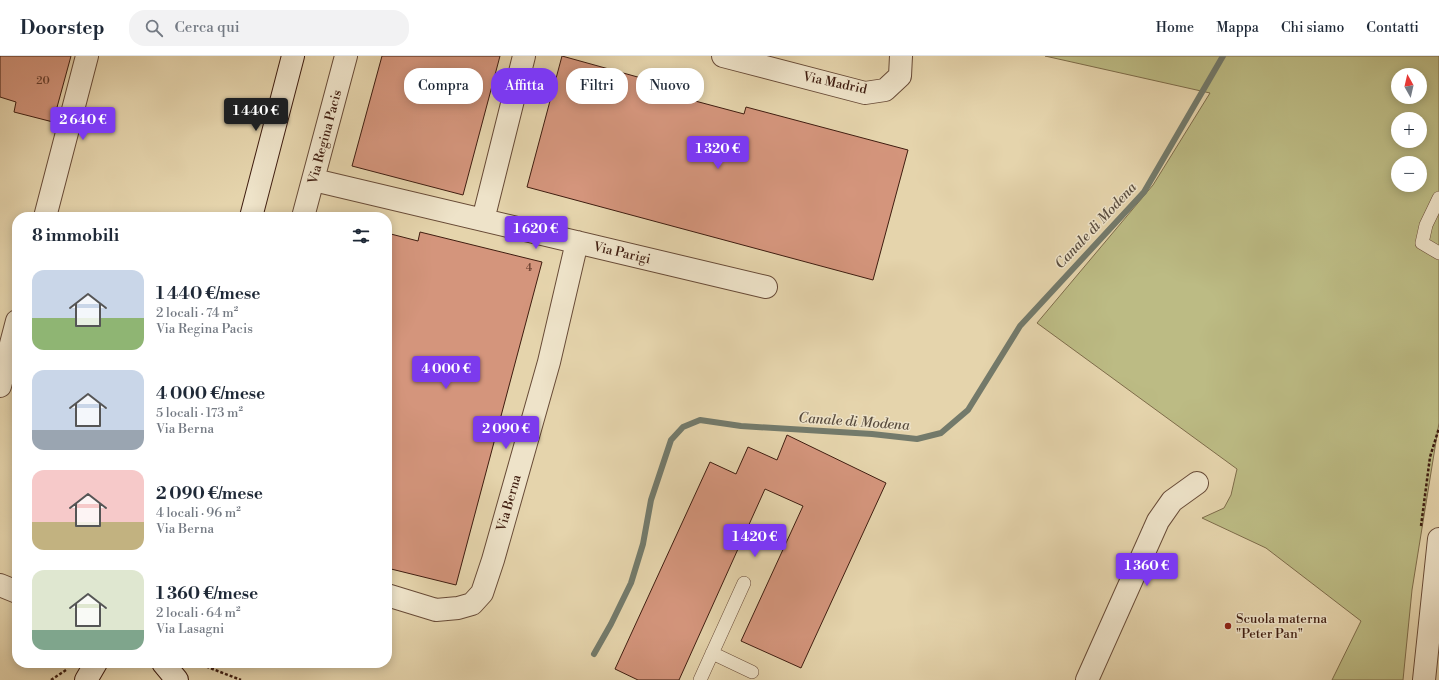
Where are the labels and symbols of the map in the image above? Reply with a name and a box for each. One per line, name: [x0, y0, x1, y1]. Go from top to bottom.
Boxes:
street label: Via Madrid: [801, 68, 869, 98]
north arrow: [1391, 68, 1427, 104]
house number: 20: [36, 74, 50, 88]
street label: Via Regina Pacis: [304, 88, 345, 187]
pin: 1 440 €: [219, 98, 293, 132]
pin: 2 640 €: [46, 107, 120, 141]
pin: 1 320 €: [681, 136, 755, 170]
water label: Canale di Modena: [1051, 179, 1141, 273]
pin: 1 620 €: [499, 216, 573, 250]
street label: Via Parigi: [591, 238, 652, 267]
house number: 4: [526, 261, 533, 275]
pin: 4 000 €: [409, 356, 483, 390]
water label: Canale di Modena: [798, 409, 911, 435]
pin: 2 090 €: [469, 416, 543, 450]
street label: Via Berna: [493, 473, 525, 534]
pin: 1 420 €: [718, 524, 792, 558]
pin: 1 360 €: [1110, 553, 1184, 587]
place label: Scuola materna "Peter Pan": [1236, 611, 1327, 642]
marker: Scuola materna "Peter Pan": [1223, 621, 1233, 631]

